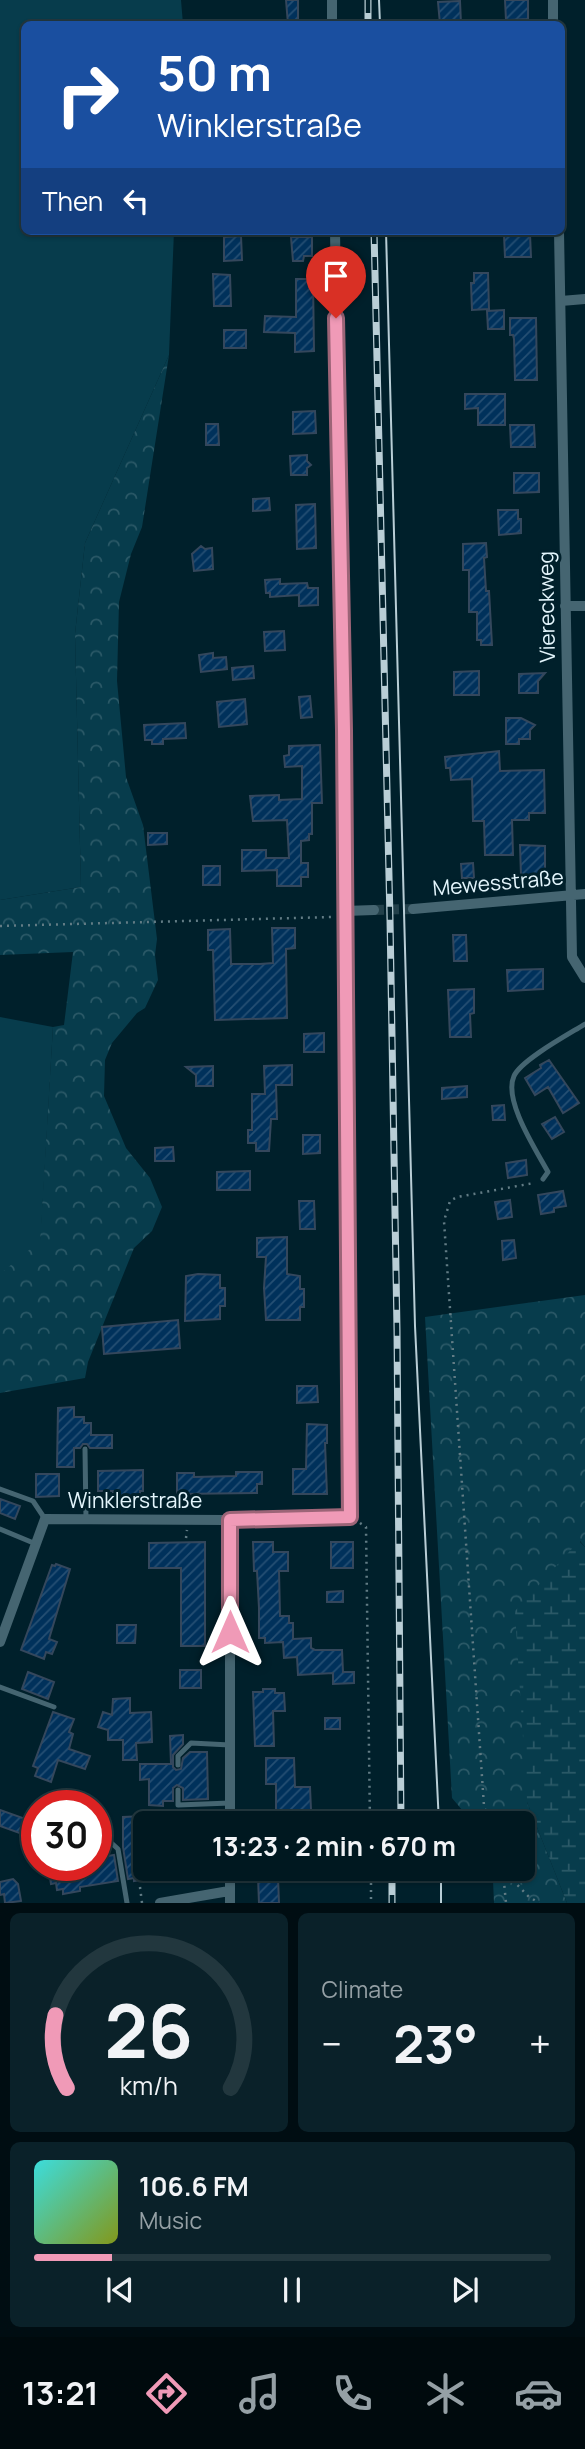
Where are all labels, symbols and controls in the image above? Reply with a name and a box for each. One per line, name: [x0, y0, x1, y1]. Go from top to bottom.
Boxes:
text: 50 m: [157, 39, 272, 106]
icon: right: [42, 49, 133, 140]
text: Winklerstraße: [157, 103, 362, 147]
icon: left: [117, 182, 155, 220]
text: Then: [42, 183, 103, 219]
pin: [306, 246, 366, 318]
icon: arrive: [317, 257, 355, 295]
street label: Viereckweg: [531, 551, 561, 663]
street label: Mewesstraße: [431, 862, 565, 902]
street label: Winklerstraße: [68, 1486, 202, 1514]
position arrow: [193, 1595, 267, 1669]
speed limit sign: 30: [21, 1790, 112, 1881]
text: 13:23 · 2 min · 670 m: [212, 1828, 456, 1864]
text: Climate: [322, 1973, 403, 2005]
text: 26: [104, 1981, 193, 2081]
text: 23°: [393, 2008, 478, 2079]
text: −: [322, 2017, 342, 2069]
text: +: [529, 2017, 551, 2069]
text: km/h: [120, 2068, 178, 2103]
text: 106.6 FM: [139, 2168, 249, 2204]
text: Music: [139, 2204, 202, 2236]
icon: previous: [101, 2271, 139, 2309]
icon: pause: [273, 2271, 311, 2309]
icon: next: [446, 2271, 484, 2309]
icon: directions: [142, 2369, 191, 2418]
icon: music: [235, 2369, 284, 2418]
icon: phone: [328, 2369, 377, 2418]
icon: climate: [421, 2369, 470, 2418]
icon: car: [514, 2369, 563, 2418]
text: 13:21: [22, 2371, 99, 2415]

